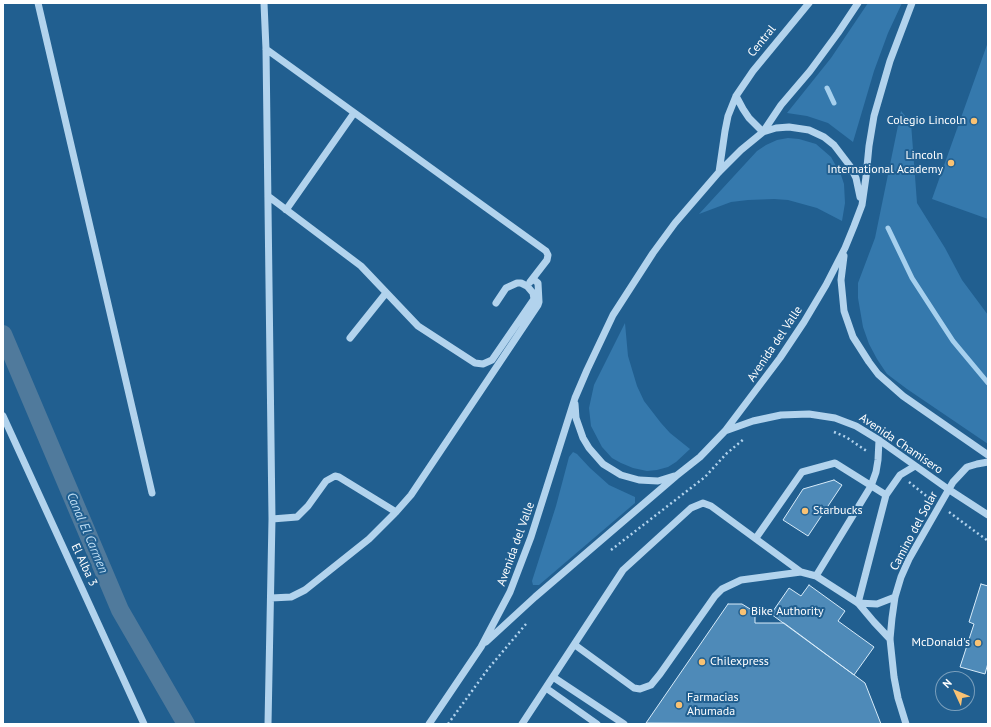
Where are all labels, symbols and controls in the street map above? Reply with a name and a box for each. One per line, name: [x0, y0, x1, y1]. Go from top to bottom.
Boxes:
street label: Central: [745, 22, 779, 60]
place label: Colegio Lincoln: [887, 114, 966, 128]
marker: Colegio Lincoln: [969, 116, 979, 126]
place label: Lincoln International Academy: [827, 149, 943, 177]
marker: Lincoln International Academy: [946, 158, 956, 168]
street label: Avenida del Valle: [744, 303, 806, 385]
street label: Avenida Chamisero: [856, 411, 946, 477]
street label: Camino del Solar: [887, 489, 941, 573]
water label: Canal El Carmen: [63, 490, 111, 576]
street label: Avenida del Valle: [494, 500, 538, 588]
place label: Starbucks: [813, 504, 863, 518]
marker: Starbucks: [800, 506, 810, 516]
street label: El Alba 3: [68, 541, 100, 589]
place label: Bike Authority: [751, 605, 824, 619]
marker: Bike Authority: [738, 607, 748, 617]
place label: McDonald's: [911, 636, 970, 650]
marker: McDonald's: [973, 638, 983, 648]
place label: Chilexpress: [710, 655, 769, 669]
marker: Chilexpress: [697, 657, 707, 667]
north arrow: [935, 671, 975, 711]
text: N: [940, 676, 955, 691]
place label: Farmacias Ahumada: [687, 691, 739, 719]
marker: Farmacias Ahumada: [674, 700, 684, 710]

